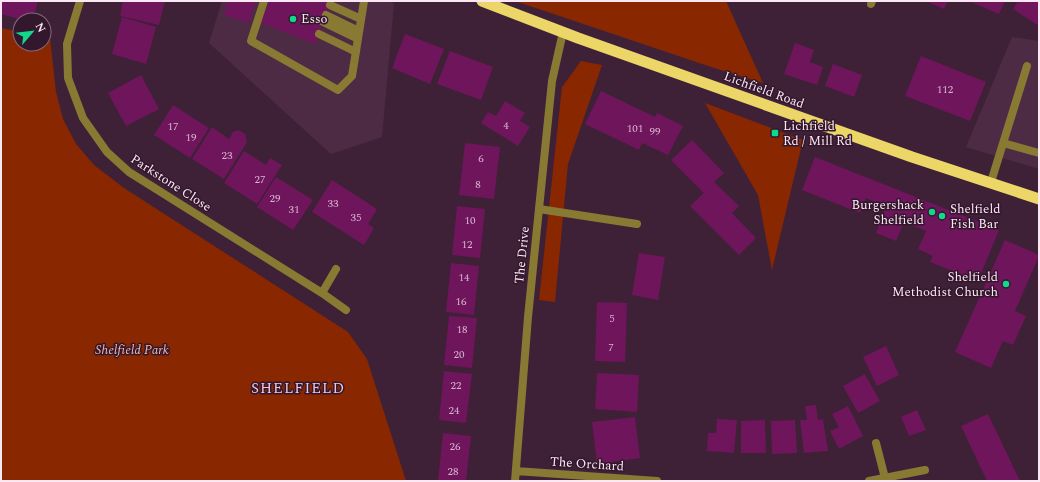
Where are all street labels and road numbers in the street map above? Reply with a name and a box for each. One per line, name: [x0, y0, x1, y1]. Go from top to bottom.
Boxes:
street label: Lichfield Road: [721, 66, 807, 114]
street label: Parkstone Close: [127, 149, 215, 217]
street label: The Drive: [509, 225, 535, 285]
street label: The Orchard: [549, 451, 625, 477]

